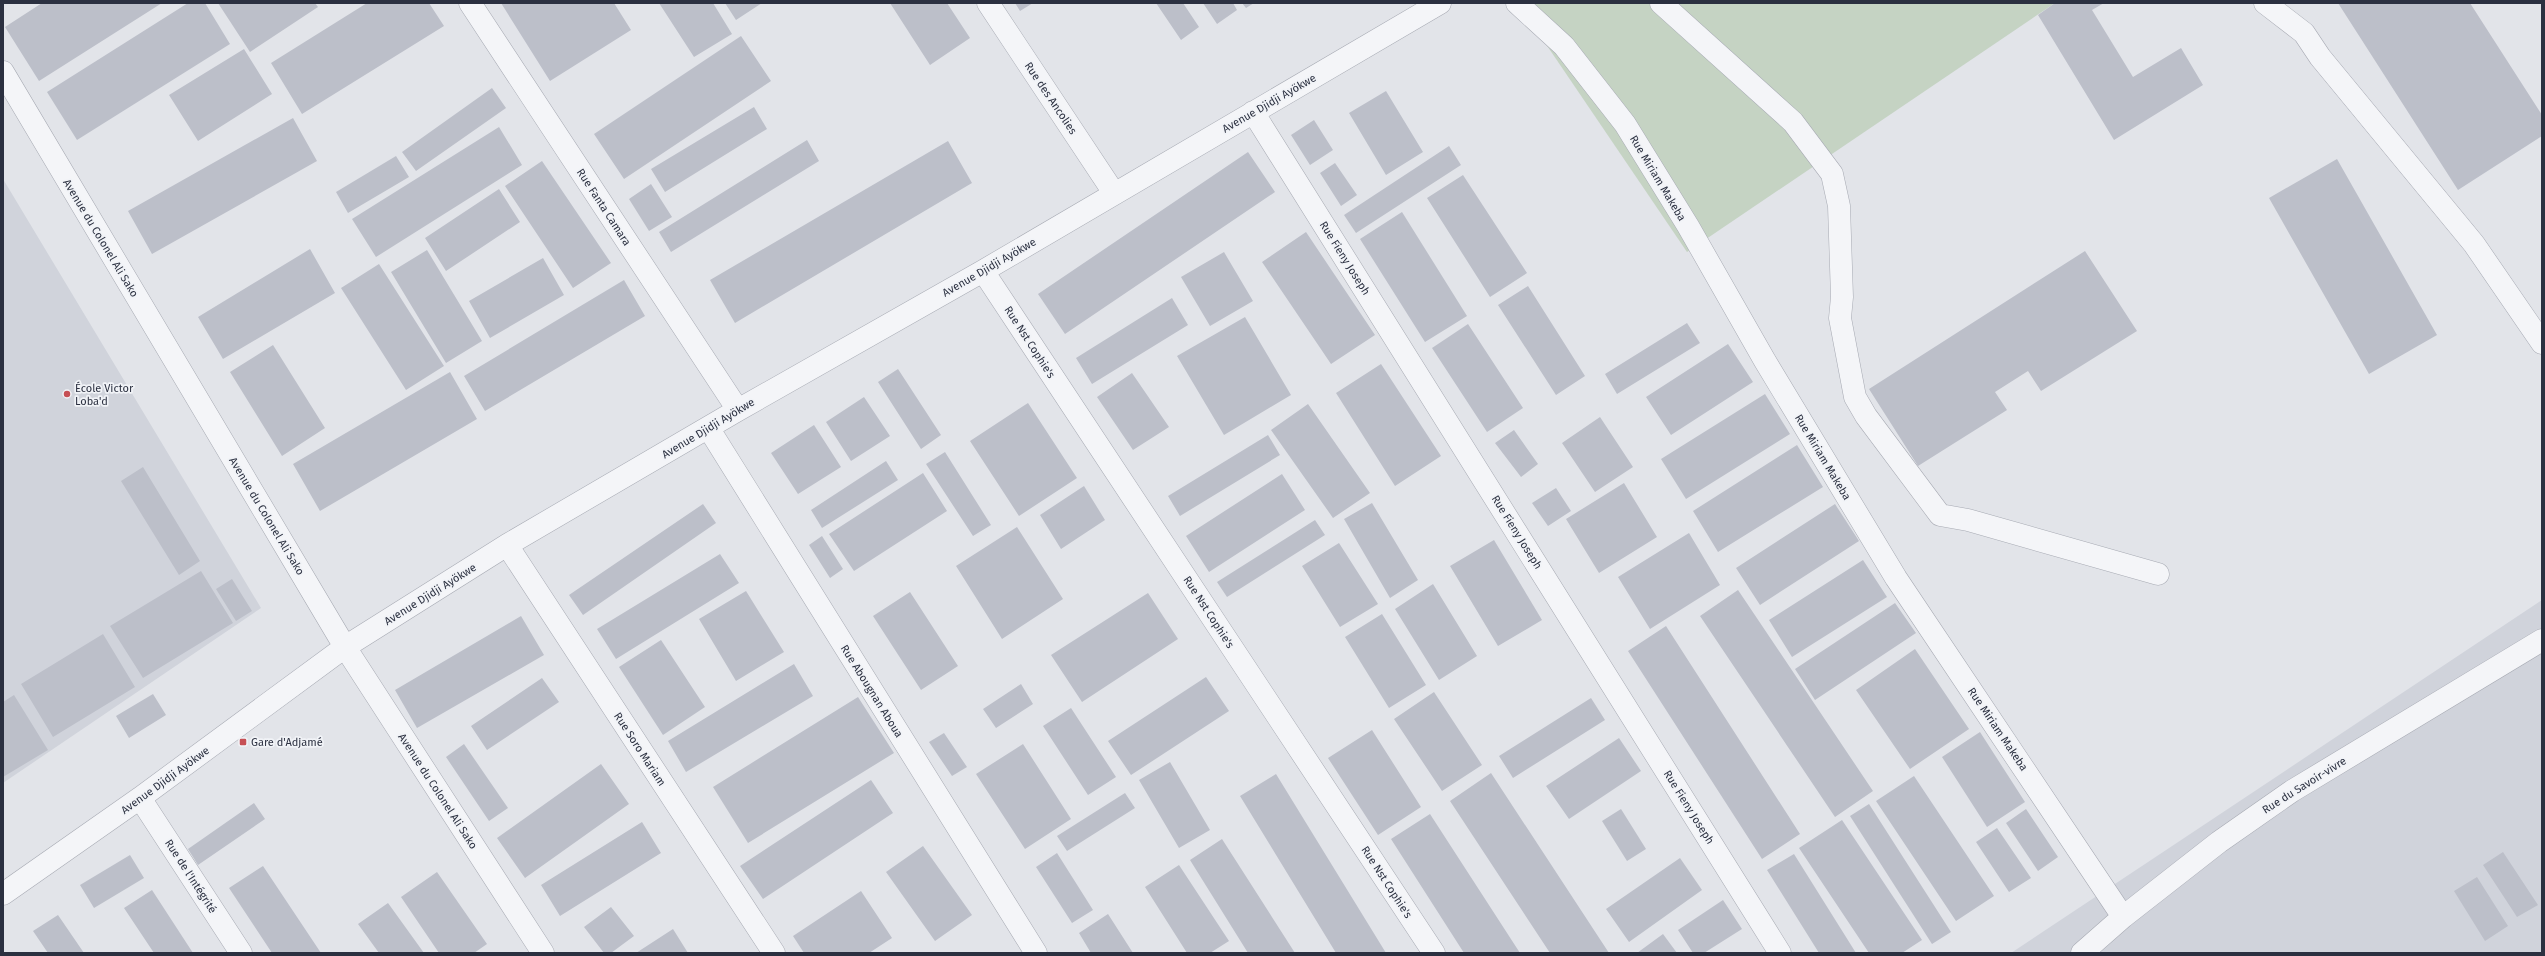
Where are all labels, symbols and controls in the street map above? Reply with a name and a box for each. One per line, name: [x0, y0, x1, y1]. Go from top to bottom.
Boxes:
street label: Rue des Ancolies: [1022, 60, 1080, 137]
street label: Avenue Djidji Ayökwe: [1220, 71, 1318, 136]
street label: Rue Miriam Makeba: [1627, 133, 1688, 224]
street label: Rue Fanta Camara: [574, 166, 633, 248]
street label: Avenue du Colonel Ali Sako: [60, 177, 141, 300]
street label: Rue Fieny Joseph: [1317, 219, 1373, 298]
street label: Avenue Djidji Ayökwe: [940, 235, 1038, 300]
street label: Rue Nst Cophie's: [1001, 304, 1058, 381]
place label: École Victor Loba'd: [75, 381, 134, 408]
marker: École Victor Loba'd: [62, 389, 72, 399]
street label: Avenue Djidji Ayökwe: [659, 396, 757, 461]
street label: Rue Miriam Makeba: [1792, 412, 1853, 503]
street label: Avenue du Colonel Ali Sako: [226, 455, 307, 578]
street label: Rue Fieny Joseph: [1489, 493, 1545, 572]
street label: Avenue Djidji Ayökwe: [382, 561, 479, 628]
street label: Rue Nst Cophie's: [1180, 574, 1237, 651]
street label: Rue Abougnan Aboua: [838, 643, 905, 740]
street label: Rue Miriam Makeba: [1965, 685, 2030, 773]
street label: Rue Soro Mariam: [611, 710, 668, 788]
street label: Avenue du Colonel Ali Sako: [395, 731, 480, 852]
place label: Gare d'Adjamé: [251, 736, 323, 749]
marker: Gare d'Adjamé: [238, 737, 248, 747]
street label: Avenue Djidji Ayökwe: [119, 744, 212, 817]
street label: Rue du Savoir-vivre: [2260, 754, 2349, 817]
street label: Rue Fieny Joseph: [1661, 768, 1717, 847]
street label: Rue de l'Intégrité: [162, 837, 219, 916]
street label: Rue Nst Cophie's: [1358, 844, 1415, 921]

